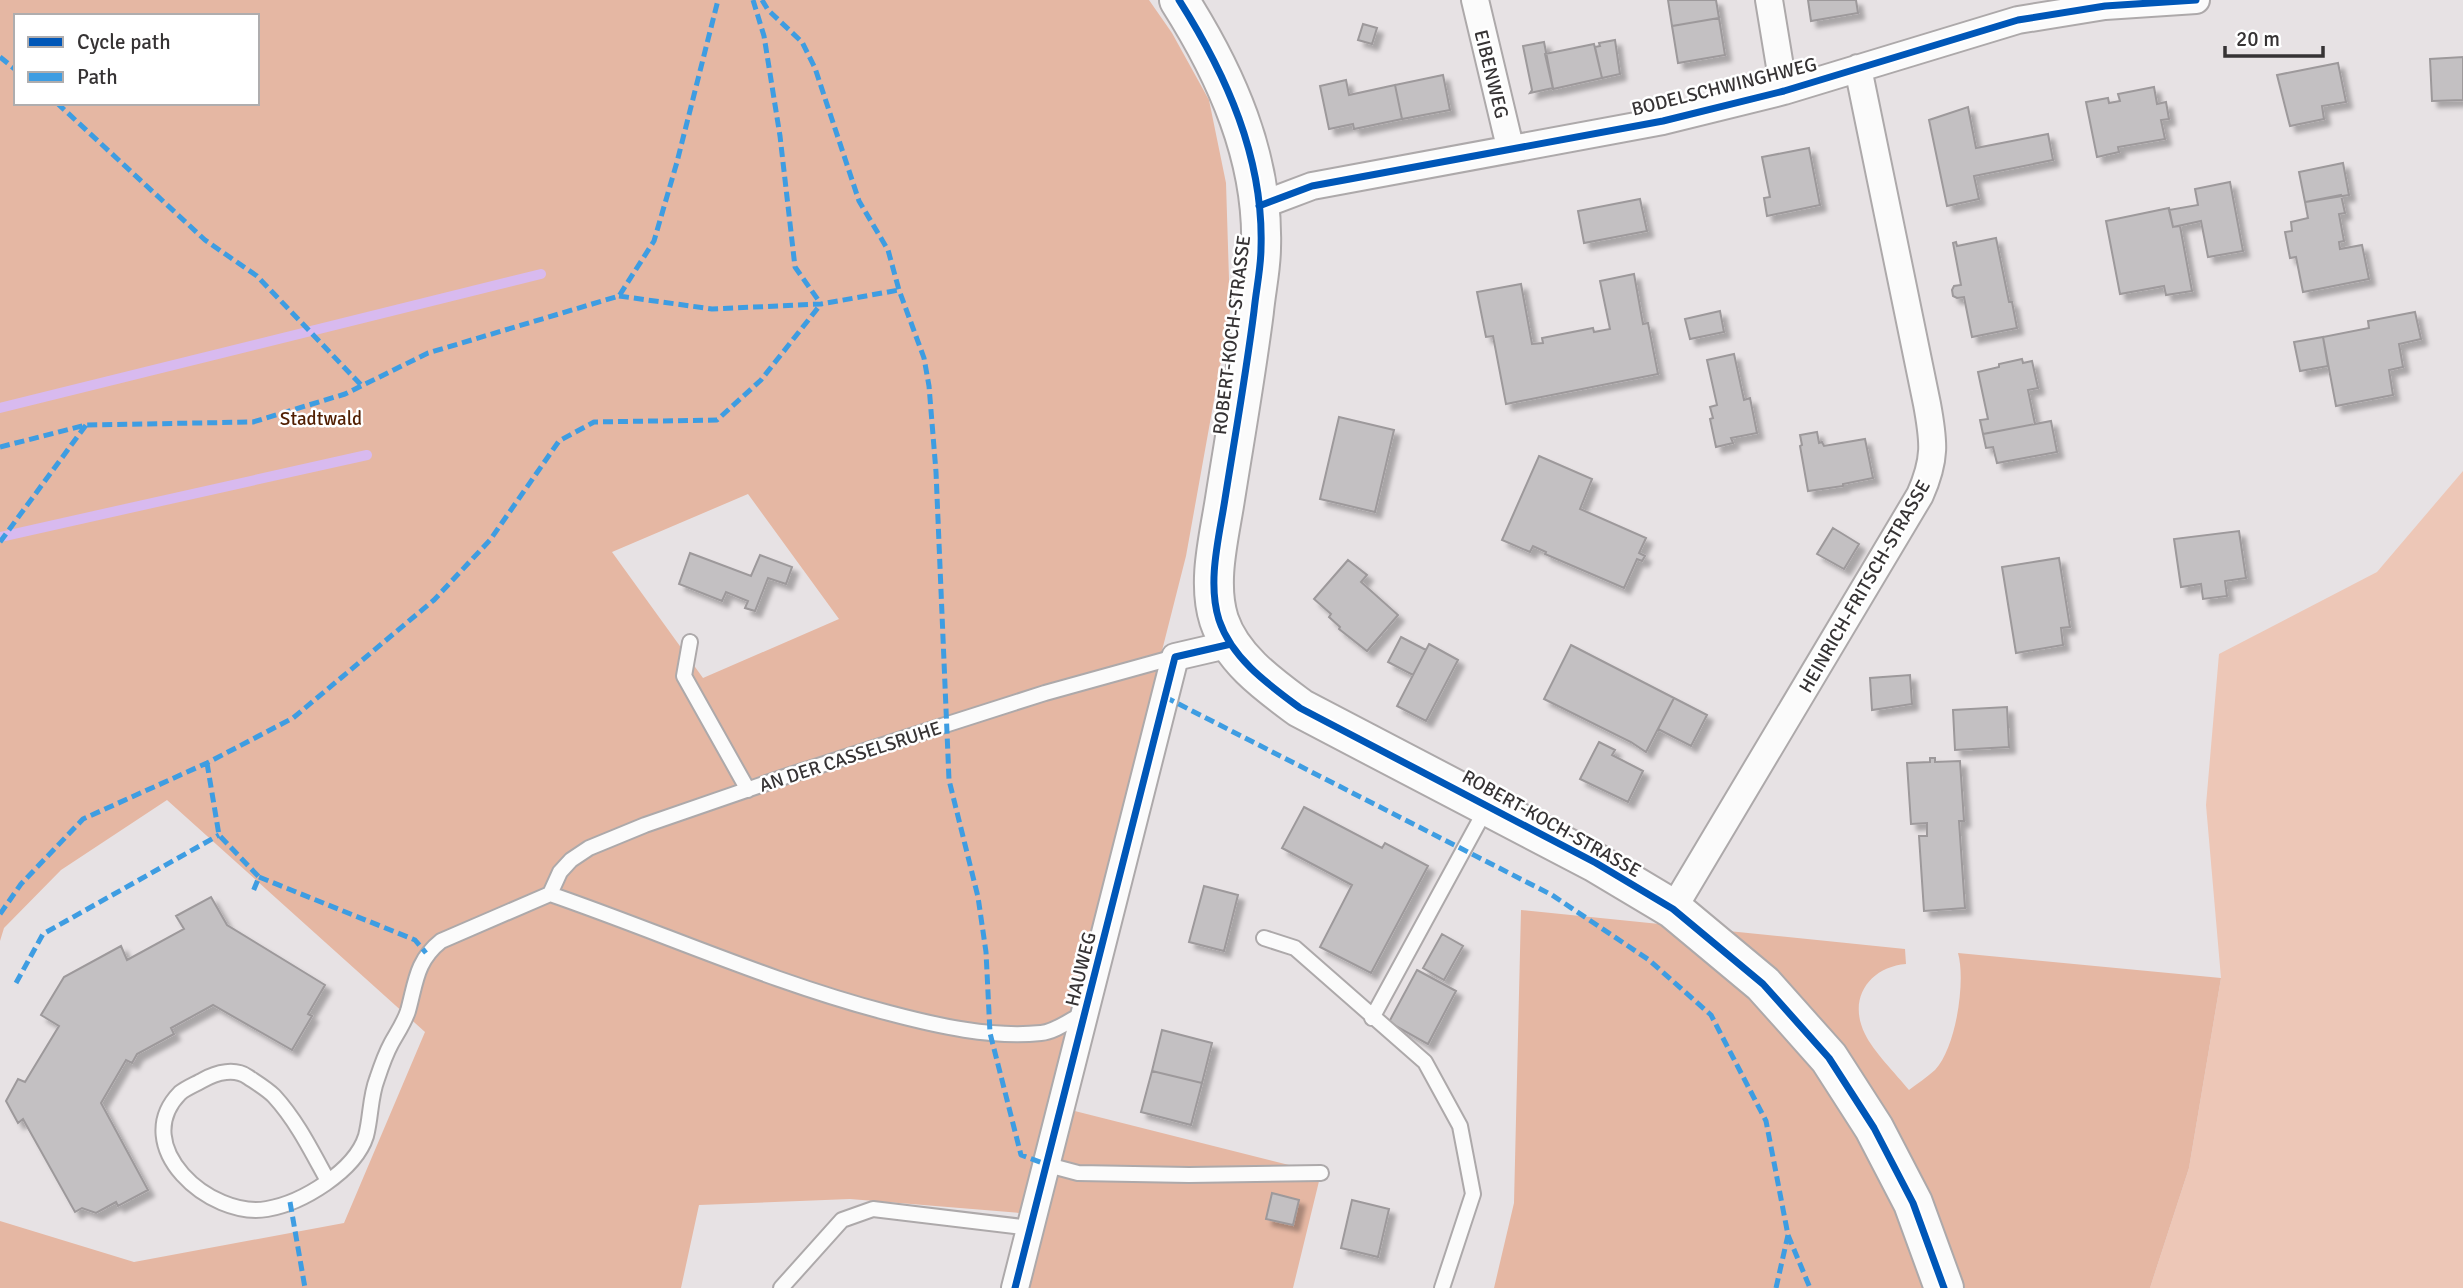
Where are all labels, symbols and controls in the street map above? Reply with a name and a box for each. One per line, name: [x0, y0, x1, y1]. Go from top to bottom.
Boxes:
legend: [14, 14, 259, 105]
scale bar: [2225, 14, 2323, 58]
text: 20 m: [2236, 26, 2280, 52]
street label: EIBENWEG: [1468, 27, 1514, 121]
text: Cycle path: [77, 29, 171, 55]
street label: BODELSCHWINGHWEG: [1629, 52, 1819, 122]
text: Path: [77, 64, 118, 90]
street label: ROBERT-KOCH-STRASSE: [1208, 234, 1256, 436]
park label: Stadtwald: [280, 407, 362, 431]
street label: HEINRICH-FRITSCH-STRASSE: [1794, 476, 1936, 697]
street label: AN DER CASSELSRUHE: [756, 716, 944, 798]
street label: ROBERT-KOCH-STRASSE: [1458, 765, 1645, 883]
street label: HAUWEG: [1060, 930, 1102, 1009]

